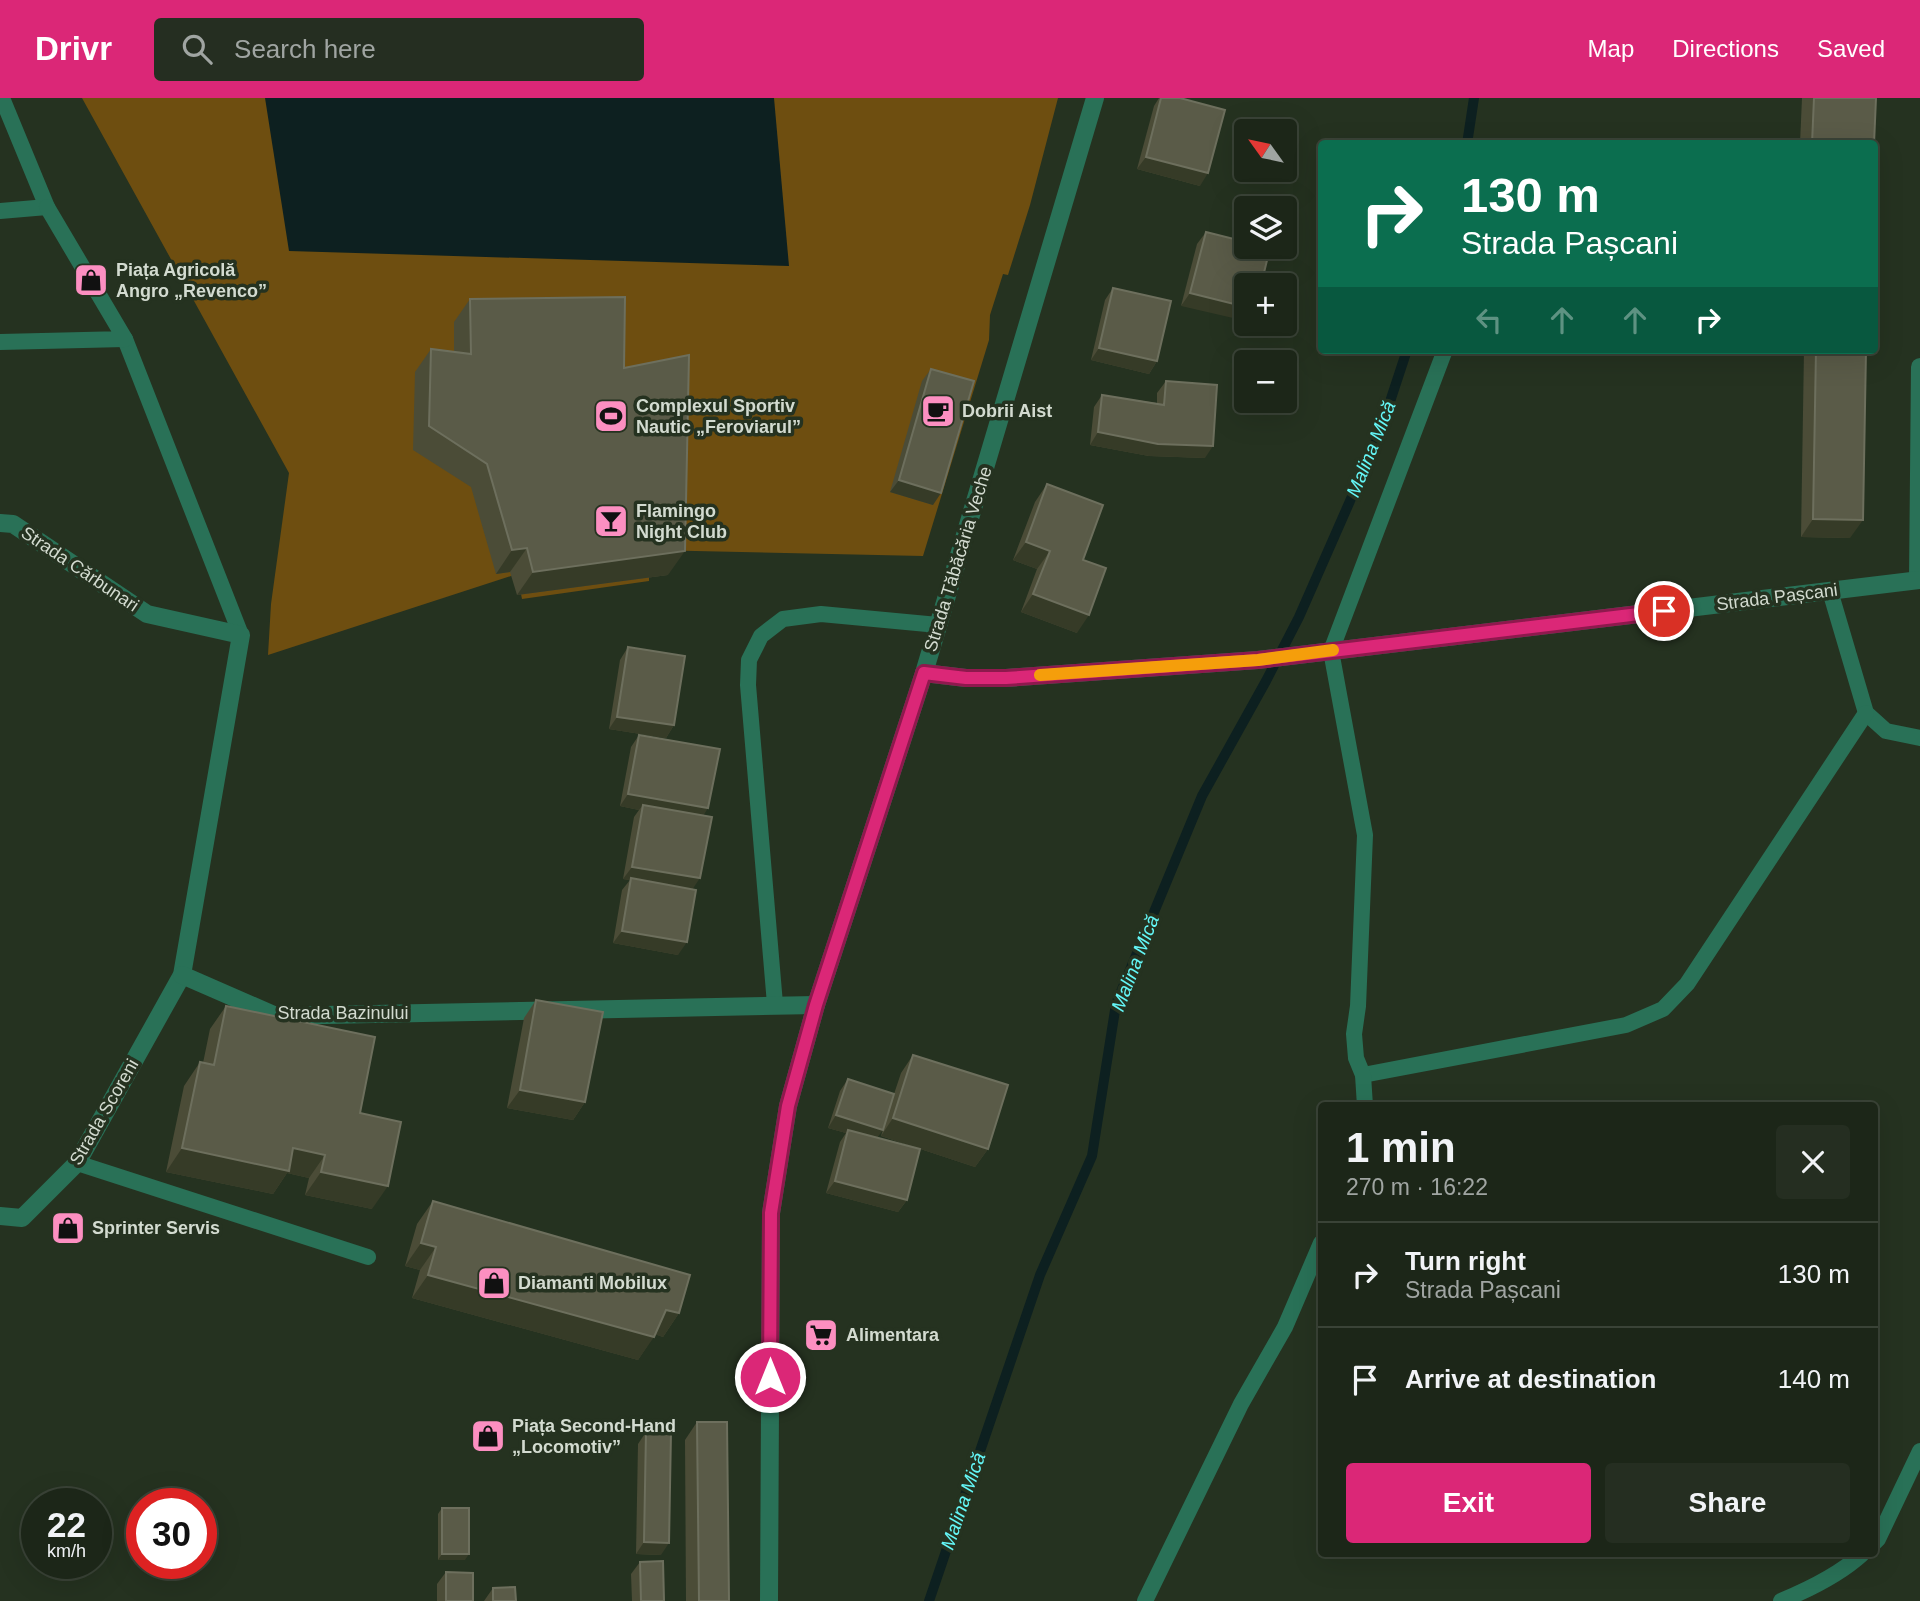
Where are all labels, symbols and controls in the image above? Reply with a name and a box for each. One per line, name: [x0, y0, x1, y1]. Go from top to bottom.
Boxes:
search box: [154, 18, 644, 81]
text: Drivr: [35, 30, 112, 67]
icon: search: [178, 30, 216, 68]
text: Search here: [234, 34, 376, 64]
text: Map: [1588, 35, 1634, 62]
text: Directions: [1672, 35, 1779, 62]
text: Saved: [1817, 35, 1885, 62]
north arrow: [1234, 119, 1297, 182]
map controls: [1234, 119, 1297, 413]
icon: right: [1346, 168, 1437, 259]
text: 130 m: [1461, 168, 1600, 222]
button: layers: [1234, 196, 1297, 259]
text: Strada Pașcani: [1461, 225, 1678, 261]
place label: Piața Agricolă Angro „Revenco”: [116, 260, 267, 301]
shop icon: Piața Agricolă Angro „Revenco”: [72, 261, 110, 299]
button: +: [1234, 273, 1297, 336]
icon: left: [1470, 301, 1508, 339]
icon: ahead: [1543, 301, 1581, 339]
icon: ahead: [1616, 301, 1654, 339]
icon: right: [1689, 301, 1727, 339]
button: −: [1234, 350, 1297, 413]
cafe icon: Dobrii Aist: [919, 392, 957, 430]
place label: Complexul Sportiv Nautic „Feroviarul”: [636, 396, 801, 437]
sports icon: Complexul Sportiv Nautic „Feroviarul”: [592, 397, 630, 435]
water label: Malina Mică: [1342, 398, 1400, 500]
place label: Dobrii Aist: [962, 401, 1052, 421]
street label: Strada Tăbăcăria Veche: [920, 464, 996, 654]
place label: Flamingo Night Club: [636, 501, 727, 542]
bar icon: Flamingo Night Club: [592, 502, 630, 540]
street label: Strada Cărbunari: [18, 522, 142, 616]
street label: Strada Pașcani: [1715, 580, 1839, 614]
pin: [1634, 581, 1694, 641]
icon: arrive: [1645, 592, 1683, 630]
water label: Malina Mică: [1107, 912, 1163, 1014]
street label: Strada Bazinului: [277, 1003, 409, 1023]
street label: Strada Scoreni: [66, 1055, 142, 1169]
text: 1 min: [1346, 1124, 1456, 1171]
button: close: [1776, 1125, 1850, 1199]
text: 270 m · 16:22: [1346, 1174, 1488, 1200]
shop icon: Sprinter Servis: [49, 1209, 87, 1247]
place label: Sprinter Servis: [92, 1218, 220, 1238]
text: Turn right: [1405, 1246, 1526, 1276]
icon: right: [1346, 1256, 1384, 1294]
text: 130 m: [1778, 1259, 1850, 1289]
shop icon: Diamanti Mobilux: [475, 1264, 513, 1302]
place label: Diamanti Mobilux: [518, 1273, 667, 1293]
text: Strada Pașcani: [1405, 1277, 1561, 1303]
supermarket icon: Alimentara: [802, 1316, 840, 1354]
place label: Alimentara: [846, 1325, 940, 1345]
position arrow: [733, 1340, 807, 1414]
icon: arrive: [1346, 1361, 1384, 1399]
text: Arrive at destination: [1405, 1364, 1656, 1394]
text: 140 m: [1778, 1364, 1850, 1394]
place label: Piața Second-Hand „Locomotiv”: [512, 1416, 676, 1457]
shop icon: Piața Second-Hand „Locomotiv”: [469, 1417, 507, 1455]
water label: Malina Mică: [937, 1450, 989, 1552]
button: Exit: [1346, 1463, 1591, 1543]
button: Share: [1605, 1463, 1850, 1543]
speed limit sign: 30: [126, 1488, 217, 1579]
text: 22: [47, 1505, 86, 1544]
text: km/h: [47, 1541, 86, 1561]

